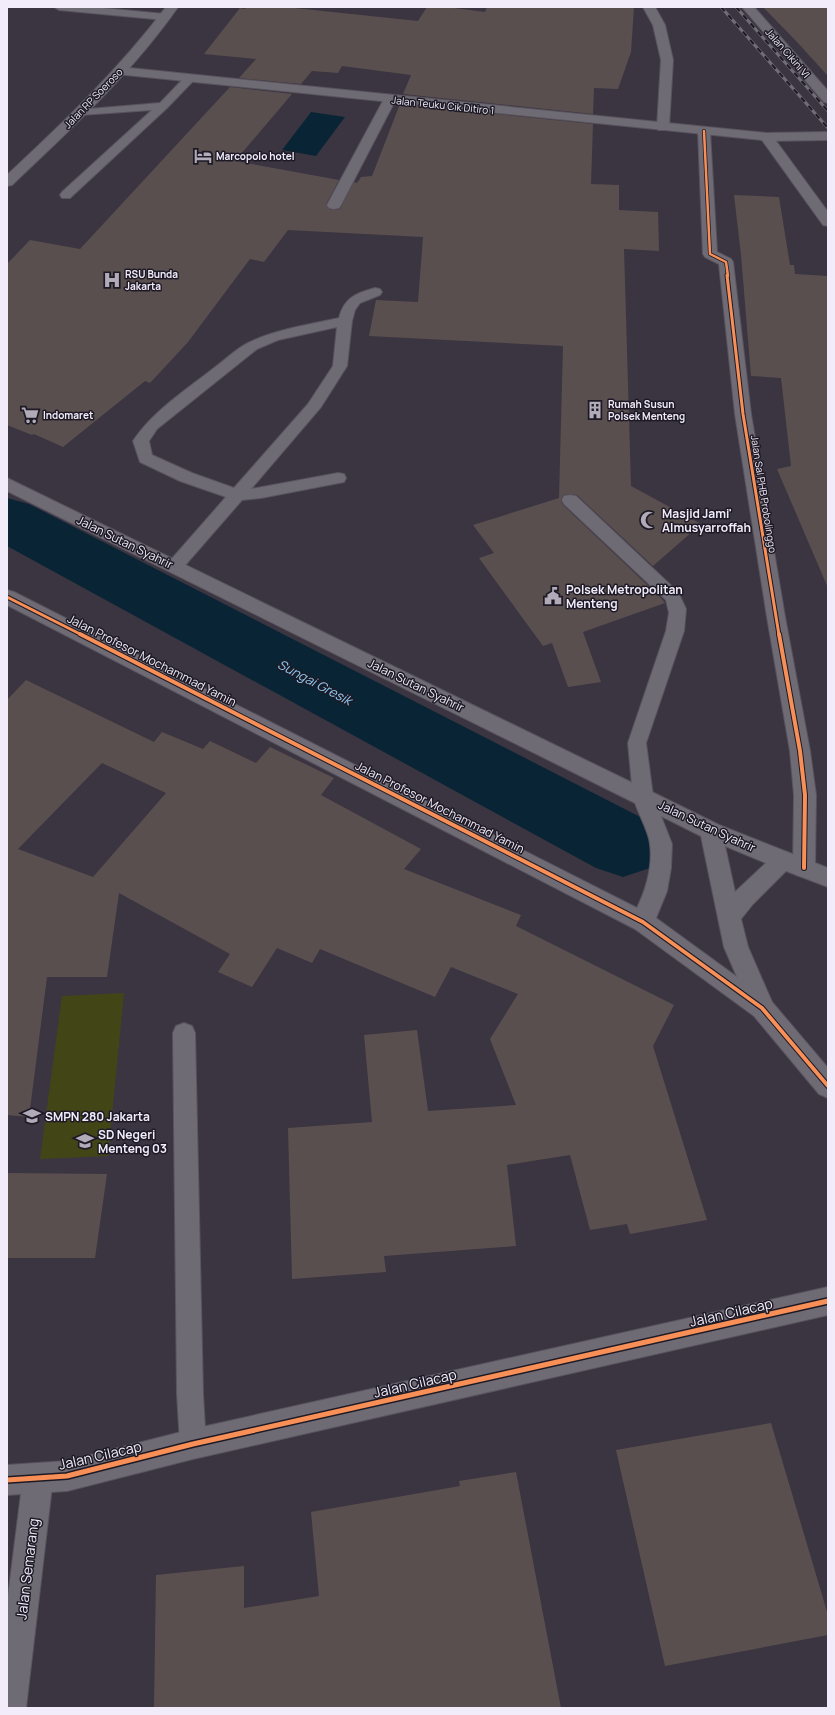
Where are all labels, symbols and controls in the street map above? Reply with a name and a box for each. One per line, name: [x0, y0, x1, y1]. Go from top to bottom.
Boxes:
street label: Jalan Cikini VI: [763, 25, 813, 81]
street label: Jalan RP Soeroso: [61, 65, 125, 131]
street label: Jalan Teuku Cik Ditiro 1: [391, 93, 495, 117]
hotel icon: Marcopolo hotel: [193, 146, 213, 166]
place label: Marcopolo hotel: [216, 149, 295, 163]
place label: RSU Bunda Jakarta: [125, 267, 178, 293]
hospital icon: RSU Bunda Jakarta: [102, 270, 122, 290]
place label: Rumah Susun Polsek Menteng: [608, 397, 685, 423]
building icon: Rumah Susun Polsek Menteng: [585, 400, 605, 420]
supermarket icon: Indomaret: [20, 405, 40, 425]
place label: Indomaret: [43, 408, 93, 422]
street label: Jalan Sal PHB Probolinggo: [748, 434, 780, 554]
place label: Masjid Jami' Almusyarroffah: [662, 505, 751, 536]
mosque icon: Masjid Jami' Almusyarroffah: [639, 510, 659, 530]
street label: Jalan Sutan Syahrir: [74, 511, 177, 573]
place label: Polsek Metropolitan Menteng: [566, 581, 683, 612]
public building icon: Polsek Metropolitan Menteng: [543, 586, 563, 606]
street label: Jalan Profesor Mochammad Yamin: [65, 610, 239, 710]
street label: Jalan Sutan Syahrir: [365, 654, 468, 716]
water label: Sungai Gresik: [275, 655, 358, 710]
street label: Jalan Profesor Mochammad Yamin: [353, 757, 527, 857]
street label: Jalan Sutan Syahrir: [656, 796, 759, 856]
school or university icon: SMPN 280 Jakarta: [22, 1106, 42, 1126]
place label: SMPN 280 Jakarta: [45, 1108, 150, 1125]
place label: SD Negeri Menteng 03: [98, 1126, 167, 1157]
school or university icon: SD Negeri Menteng 03: [75, 1131, 95, 1151]
street label: Jalan Cilacap: [688, 1293, 774, 1331]
street label: Jalan Cilacap: [372, 1364, 458, 1402]
street label: Jalan Cilacap: [57, 1436, 143, 1474]
street label: Jalan Semarang: [11, 1517, 43, 1621]

